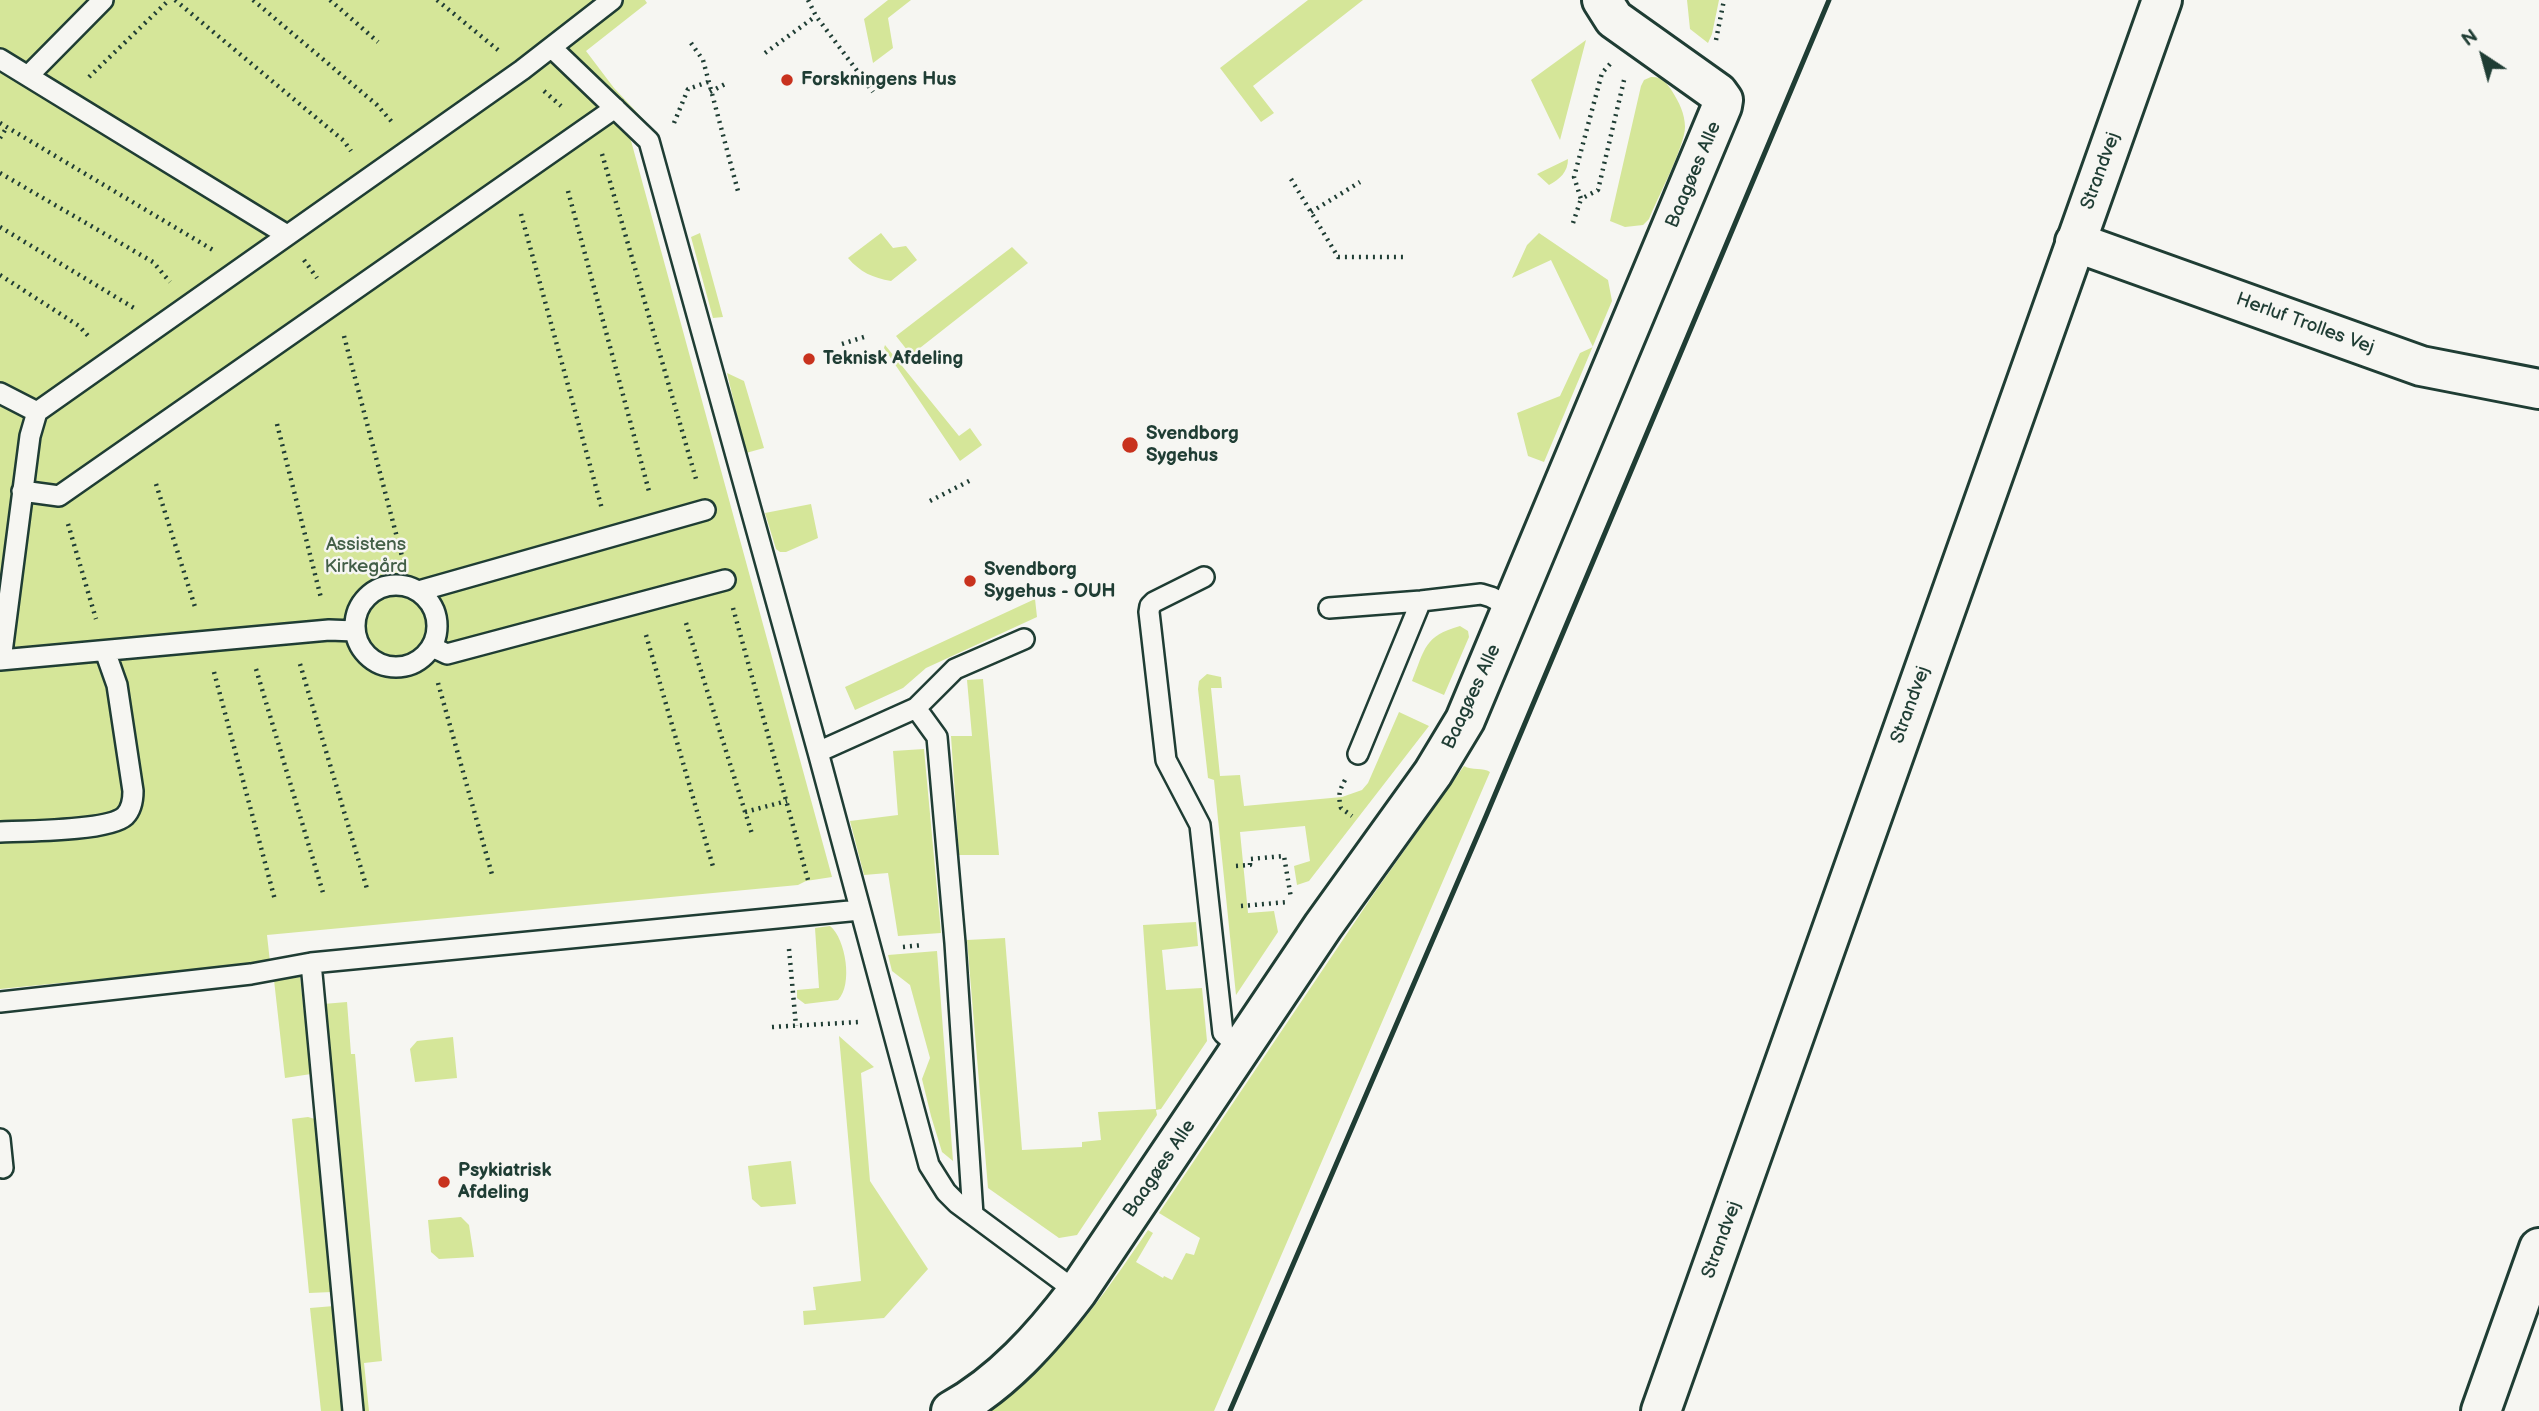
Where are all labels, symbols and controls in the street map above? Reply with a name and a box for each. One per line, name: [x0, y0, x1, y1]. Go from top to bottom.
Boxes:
north arrow: [2448, 21, 2518, 91]
text: N: [2458, 25, 2483, 52]
place label: Forskningens Hus: [801, 69, 956, 91]
marker: Forskningens Hus: [779, 72, 795, 88]
street label: Baagøes Alle: [1661, 118, 1727, 232]
street label: Strandvej: [2076, 129, 2126, 213]
street label: Herluf Trolles Vej: [2233, 288, 2377, 360]
place label: Teknisk Afdeling: [823, 348, 963, 370]
marker: Teknisk Afdeling: [801, 351, 817, 367]
place label: Svendborg Sygehus: [1146, 423, 1239, 467]
marker: Svendborg Sygehus: [1120, 435, 1140, 455]
park label: Assistens Kirkegård: [325, 534, 407, 578]
place label: Svendborg Sygehus - OUH: [984, 559, 1116, 603]
marker: Svendborg Sygehus - OUH: [962, 573, 978, 589]
street label: Baagøes Alle: [1438, 641, 1506, 753]
street label: Strandvej: [1886, 663, 1936, 747]
street label: Baagøes Alle: [1119, 1116, 1201, 1222]
place label: Psykiatrisk Afdeling: [458, 1160, 551, 1204]
marker: Psykiatrisk Afdeling: [436, 1174, 452, 1190]
street label: Strandvej: [1697, 1198, 1747, 1282]

